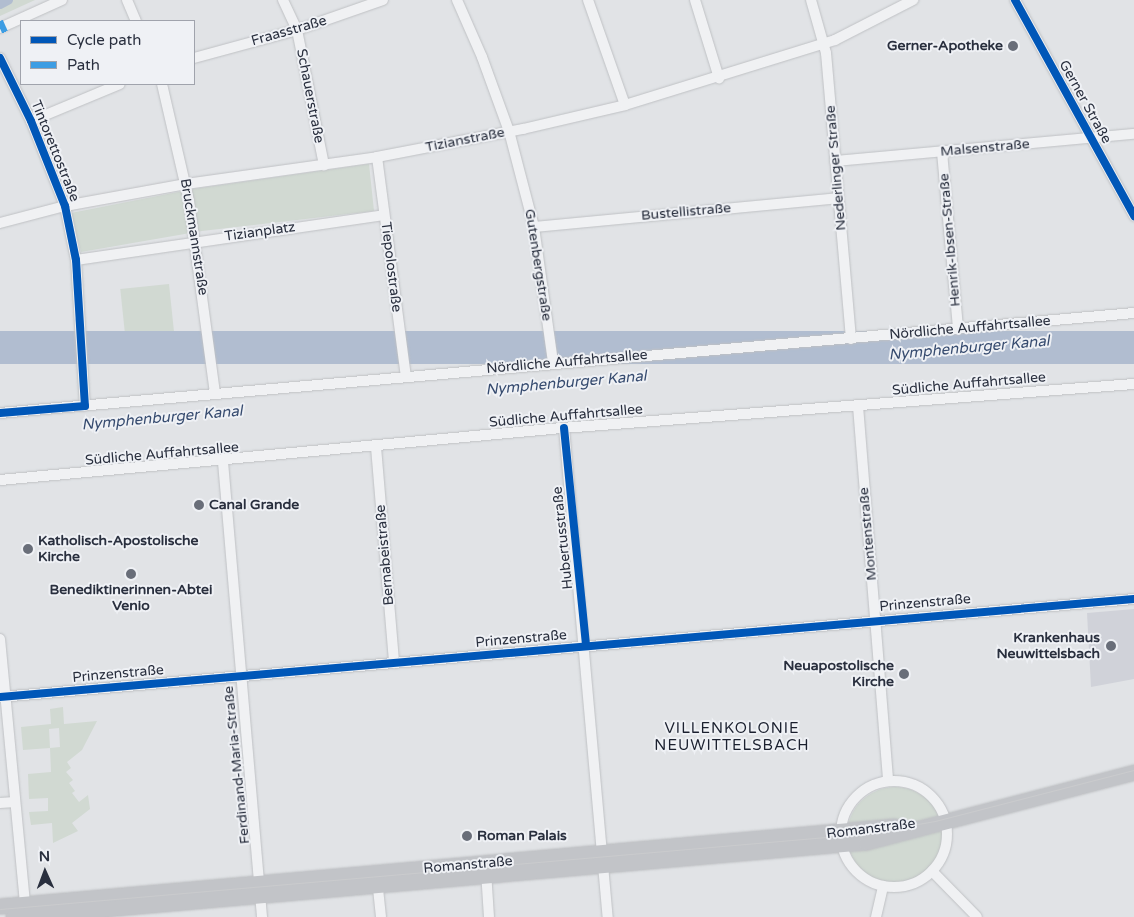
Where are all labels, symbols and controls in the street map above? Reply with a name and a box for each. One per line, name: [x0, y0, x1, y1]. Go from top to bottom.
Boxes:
street label: Fraasstraße: [249, 12, 329, 50]
legend: [20, 20, 195, 85]
text: Cycle path: [67, 31, 141, 49]
place label: Gerner-Apotheke: [887, 38, 1003, 54]
marker: Gerner-Apotheke: [1007, 40, 1019, 52]
street label: Schauerstraße: [293, 47, 327, 145]
text: Path: [67, 56, 100, 74]
street label: Gerner Straße: [1055, 57, 1115, 147]
street label: Tintorettostraße: [27, 98, 83, 204]
street label: Nederlinger Straße: [822, 105, 850, 231]
street label: Tizianstraße: [424, 124, 506, 156]
street label: Malsenstraße: [940, 136, 1030, 160]
street label: Henrik-Ibsen-Straße: [936, 173, 964, 307]
street label: Bruckmannstraße: [176, 177, 212, 297]
street label: Bustellistraße: [640, 200, 732, 224]
street label: Gutenbergstraße: [521, 208, 555, 322]
street label: Tizianplatz: [224, 219, 296, 245]
street label: Tiepolostraße: [377, 221, 405, 313]
street label: Nördliche Auffahrtsallee: [889, 313, 1051, 343]
water label: Nymphenburger Kanal: [888, 332, 1050, 364]
street label: Nördliche Auffahrtsallee: [486, 347, 648, 377]
water label: Nymphenburger Kanal: [485, 367, 647, 399]
street label: Südliche Auffahrtsallee: [891, 369, 1047, 399]
street label: Südliche Auffahrtsallee: [488, 401, 644, 431]
water label: Nymphenburger Kanal: [81, 402, 243, 434]
street label: Südliche Auffahrtsallee: [84, 439, 240, 469]
street label: Hubertusstraße: [549, 486, 577, 590]
street label: Montenstraße: [856, 487, 880, 581]
place label: Canal Grande: [209, 497, 299, 513]
marker: Canal Grande: [193, 499, 205, 511]
street label: Bernabeistraße: [372, 504, 398, 606]
place label: Katholisch-Apostolische Kirche: [38, 533, 198, 566]
marker: Katholisch-Apostolische Kirche: [22, 543, 34, 555]
marker: Benediktinerinnen-Abtei Venio: [125, 568, 137, 580]
place label: Benediktinerinnen-Abtei Venio: [50, 582, 212, 614]
street label: Prinzenstraße: [879, 591, 971, 615]
street label: Prinzenstraße: [475, 627, 567, 651]
place label: Krankenhaus Neuwittelsbach: [997, 630, 1100, 662]
marker: Krankenhaus Neuwittelsbach: [1104, 639, 1118, 653]
place label: Neuapostolische Kirche: [783, 658, 894, 690]
street label: Prinzenstraße: [72, 662, 164, 686]
marker: Neuapostolische Kirche: [898, 668, 910, 680]
street label: Ferdinand-Maria-Straße: [220, 685, 254, 845]
district label: VILLENKOLONIE NEUWITTELSBACH: [653, 719, 811, 754]
street label: Romanstraße: [826, 815, 916, 843]
place label: Roman Palais: [477, 828, 567, 844]
marker: Roman Palais: [461, 830, 473, 842]
north arrow: [20, 847, 70, 897]
text: N: [39, 848, 50, 865]
street label: Romanstraße: [423, 853, 513, 877]

